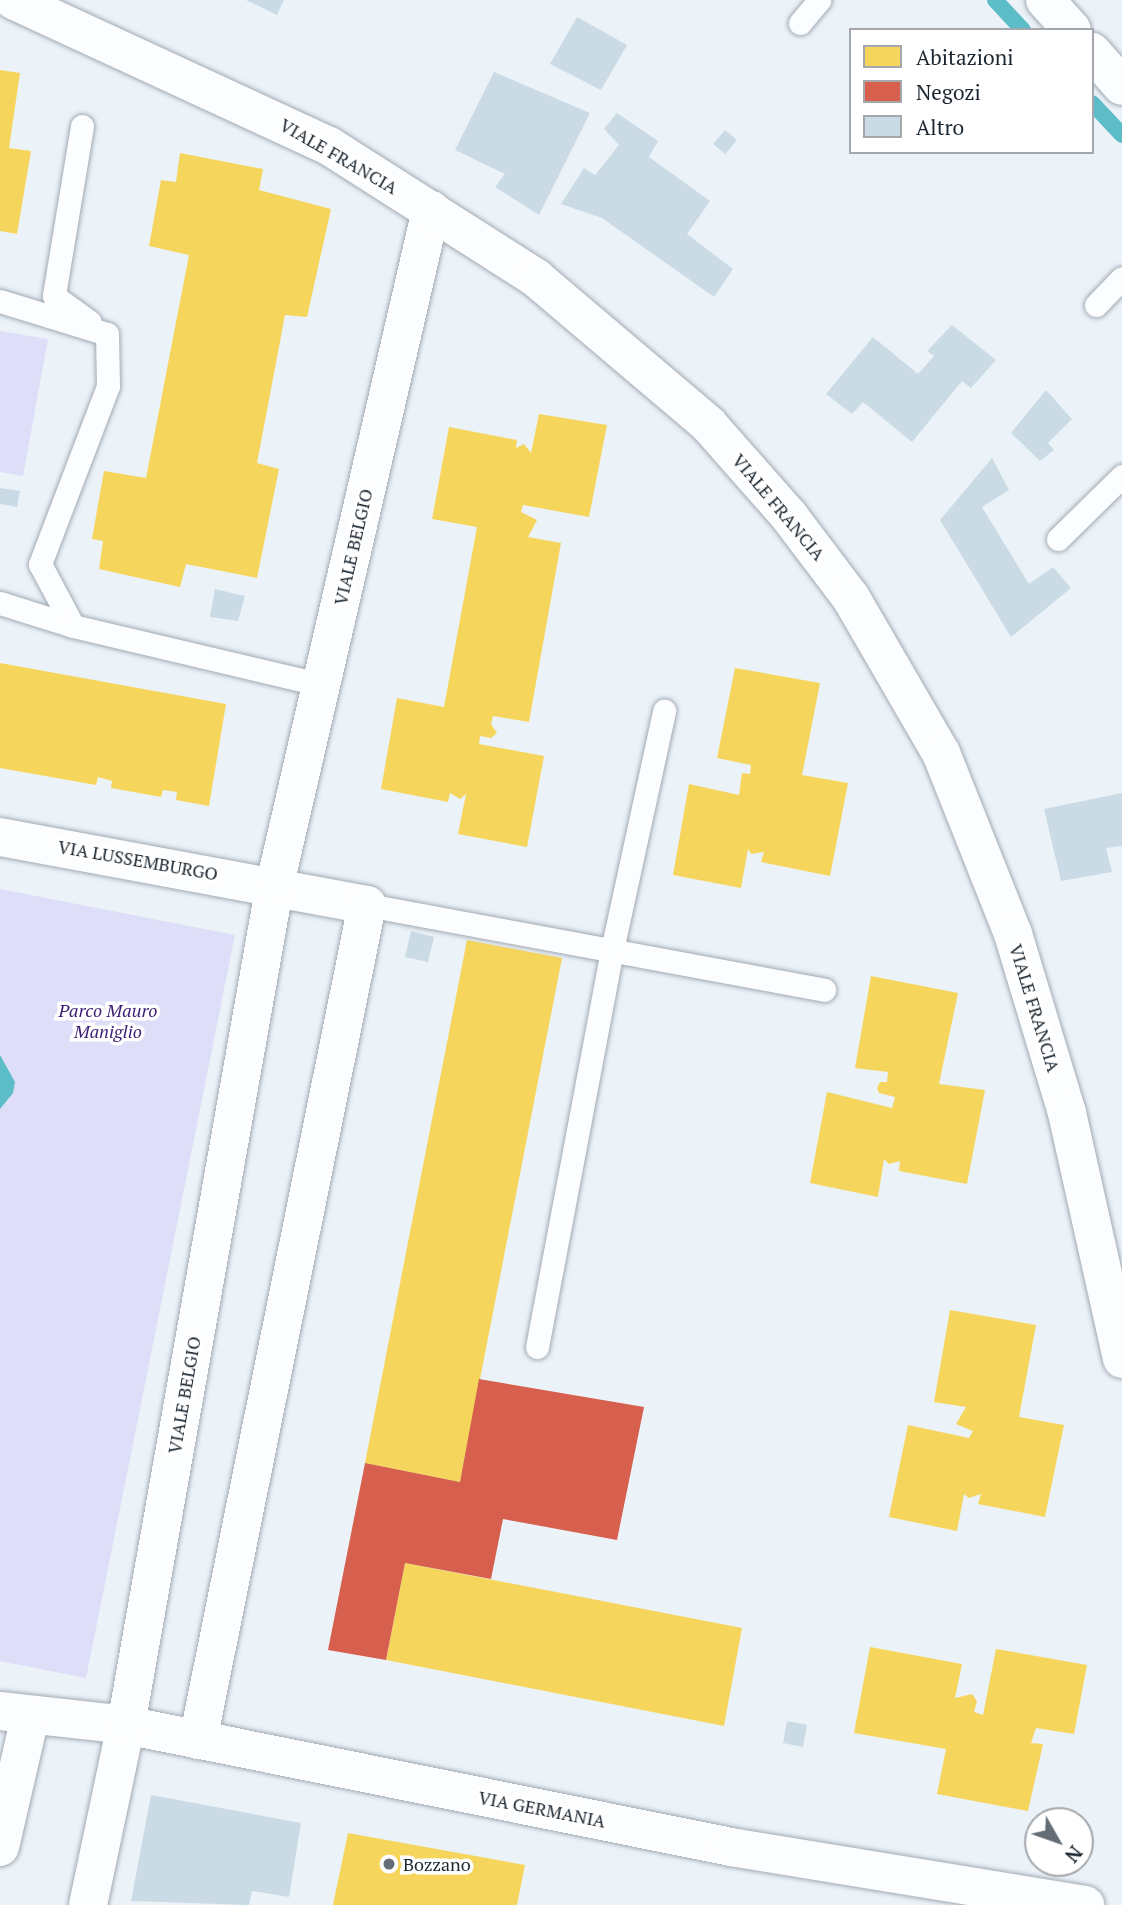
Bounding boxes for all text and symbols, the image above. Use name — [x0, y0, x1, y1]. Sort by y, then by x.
legend — [849, 28, 1094, 154]
text: Abitazioni — [916, 43, 1013, 71]
text: Negozi — [916, 78, 981, 106]
street label: VIALE FRANCIA — [276, 113, 402, 199]
text: Altro — [916, 113, 964, 141]
street label: VIALE FRANCIA — [728, 449, 830, 565]
street label: VIALE BELGIO — [329, 487, 377, 607]
street label: VIA LUSSEMBURGO — [56, 835, 220, 885]
street label: VIALE FRANCIA — [1005, 941, 1065, 1075]
park label: Parco Mauro Maniglio — [59, 1000, 157, 1042]
street label: VIALE BELGIO — [163, 1335, 205, 1455]
street label: VIA GERMANIA — [476, 1786, 608, 1832]
north arrow — [1024, 1807, 1094, 1877]
text: N — [1060, 1841, 1088, 1868]
place label: Bozzano — [403, 1853, 471, 1875]
marker: Bozzano — [381, 1856, 397, 1872]

